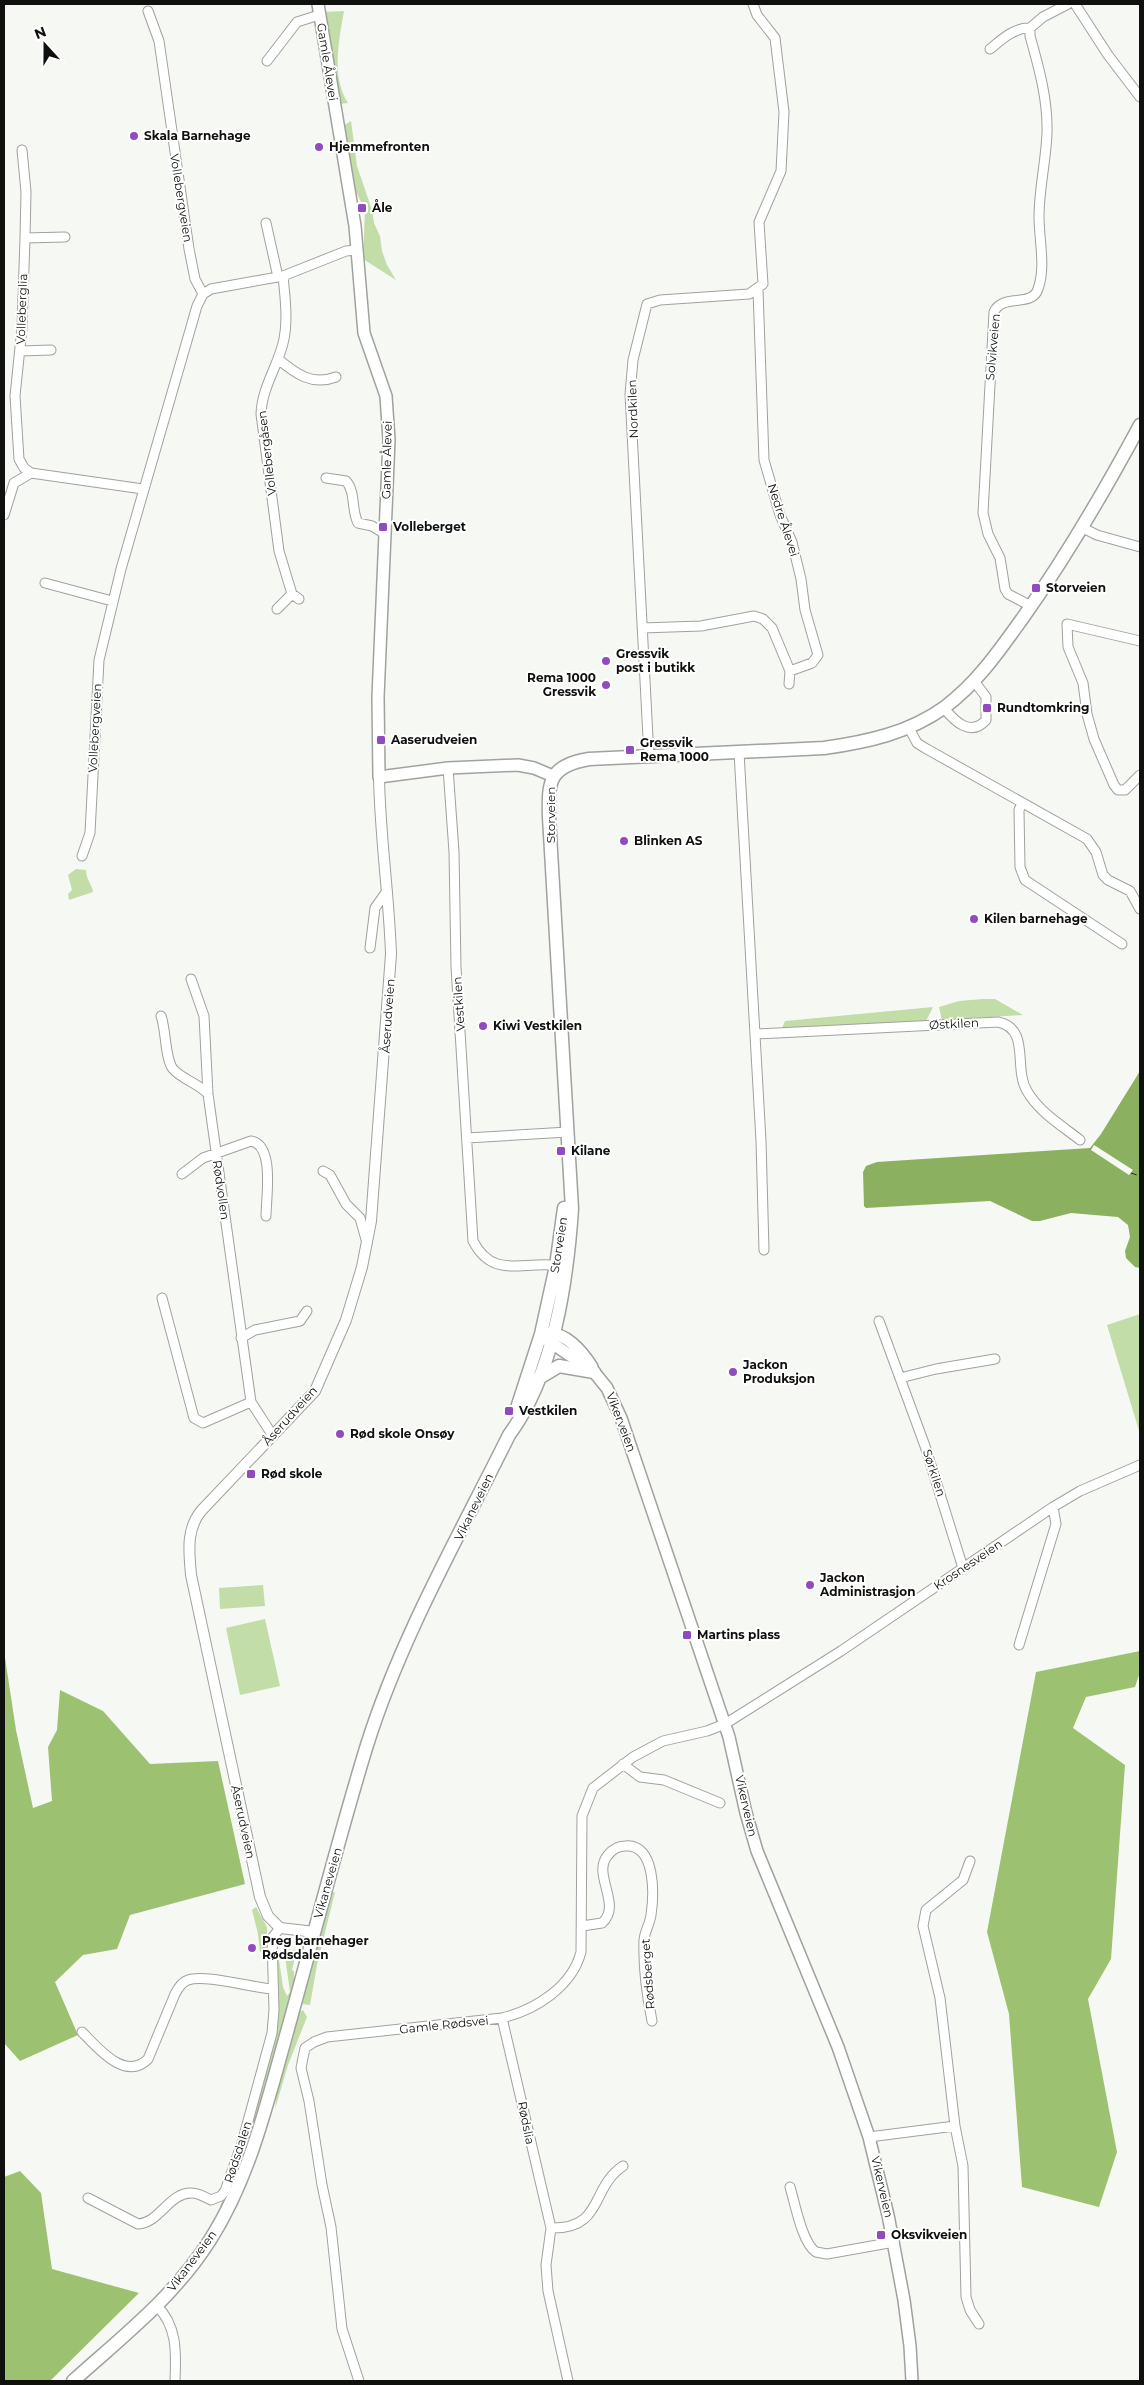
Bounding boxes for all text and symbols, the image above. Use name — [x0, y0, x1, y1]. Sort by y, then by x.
north arrow — [20, 20, 70, 70]
text: N — [32, 22, 49, 43]
street label: Gamle Ålevei — [314, 22, 341, 102]
place label: Skala Barnehage — [144, 128, 251, 143]
marker: Skala Barnehage — [128, 130, 140, 142]
place label: Hjemmefronten — [329, 139, 430, 154]
marker: Hjemmefronten — [313, 141, 325, 153]
street label: Vollebergveien — [167, 153, 196, 243]
place label: Åle — [371, 199, 393, 215]
marker: Åle — [356, 202, 368, 214]
street label: Volleberglia — [13, 273, 30, 345]
street label: Solvikveien — [982, 313, 1003, 381]
street label: Nordkilen — [624, 379, 641, 439]
street label: Vollebergåsen — [254, 410, 279, 496]
street label: Gamle Ålevei — [378, 421, 395, 499]
street label: Nedre Ålevei — [765, 481, 802, 558]
place label: Volleberget — [392, 519, 467, 534]
marker: Volleberget — [377, 521, 389, 533]
place label: Storveien — [1046, 580, 1106, 595]
marker: Storveien — [1030, 582, 1042, 594]
place label: Gressvik post i butikk — [616, 646, 695, 675]
marker: Gressvik post i butikk — [600, 655, 612, 667]
place label: Rema 1000 Gressvik — [527, 670, 596, 699]
marker: Rema 1000 Gressvik — [600, 679, 612, 691]
street label: Vollebergveien — [85, 683, 104, 773]
place label: Rundtomkring — [997, 700, 1089, 715]
marker: Rundtomkring — [981, 702, 993, 714]
place label: Aaserudveien — [390, 732, 477, 747]
marker: Aaserudveien — [375, 734, 387, 746]
place label: Gressvik Rema 1000 — [640, 735, 709, 764]
marker: Gressvik Rema 1000 — [624, 744, 636, 756]
street label: Storveien — [543, 787, 558, 843]
place label: Blinken AS — [634, 833, 703, 848]
marker: Blinken AS — [618, 835, 630, 847]
place label: Kilen barnehage — [984, 911, 1088, 926]
marker: Kilen barnehage — [968, 913, 980, 925]
street label: Vestkilen — [449, 976, 468, 1032]
street label: Åserudveien — [377, 978, 398, 1054]
street label: Østkilen — [929, 1015, 979, 1032]
place label: Kiwi Vestkilen — [493, 1018, 582, 1033]
marker: Kiwi Vestkilen — [477, 1020, 489, 1032]
place label: Kilane — [571, 1143, 611, 1158]
marker: Kilane — [555, 1145, 567, 1157]
street label: Rødvollen — [210, 1159, 233, 1221]
street label: Storveien — [547, 1216, 570, 1274]
place label: Jackon Produksjon — [742, 1357, 815, 1386]
marker: Jackon Produksjon — [727, 1366, 739, 1378]
street label: Åserudveien — [259, 1383, 320, 1448]
street label: Vikerveien — [603, 1390, 640, 1454]
place label: Vestkilen — [518, 1403, 577, 1418]
marker: Vestkilen — [503, 1405, 515, 1417]
place label: Rød skole Onsøy — [350, 1426, 455, 1441]
marker: Rød skole Onsøy — [334, 1428, 346, 1440]
street label: Sørkilen — [920, 1447, 949, 1498]
place label: Rød skole — [261, 1466, 323, 1481]
marker: Rød skole — [245, 1468, 257, 1480]
street label: Vikaneveien — [451, 1471, 496, 1543]
street label: Krosnesveien — [930, 1536, 1005, 1593]
place label: Jackon Administrasjon — [819, 1570, 915, 1599]
marker: Jackon Administrasjon — [804, 1579, 816, 1591]
place label: Martins plass — [697, 1627, 781, 1642]
marker: Martins plass — [681, 1629, 693, 1641]
street label: Vikerveien — [732, 1774, 761, 1838]
street label: Åserudveien — [228, 1784, 259, 1860]
street label: Vikaneveien — [310, 1846, 345, 1920]
place label: Preg barnehager Rødsdalen — [262, 1933, 369, 1962]
street label: Rødsberget — [638, 1938, 657, 2010]
marker: Preg barnehager Rødsdalen — [246, 1942, 258, 1954]
street label: Gamle Rødsvei — [399, 2012, 489, 2037]
street label: Rødslia — [515, 2100, 538, 2146]
street label: Rødsdalen — [221, 2119, 255, 2185]
street label: Vikerveien — [868, 2155, 897, 2219]
street label: Vikaneveien — [164, 2227, 220, 2294]
place label: Oksvikveien — [891, 2227, 967, 2242]
marker: Oksvikveien — [875, 2229, 887, 2241]

